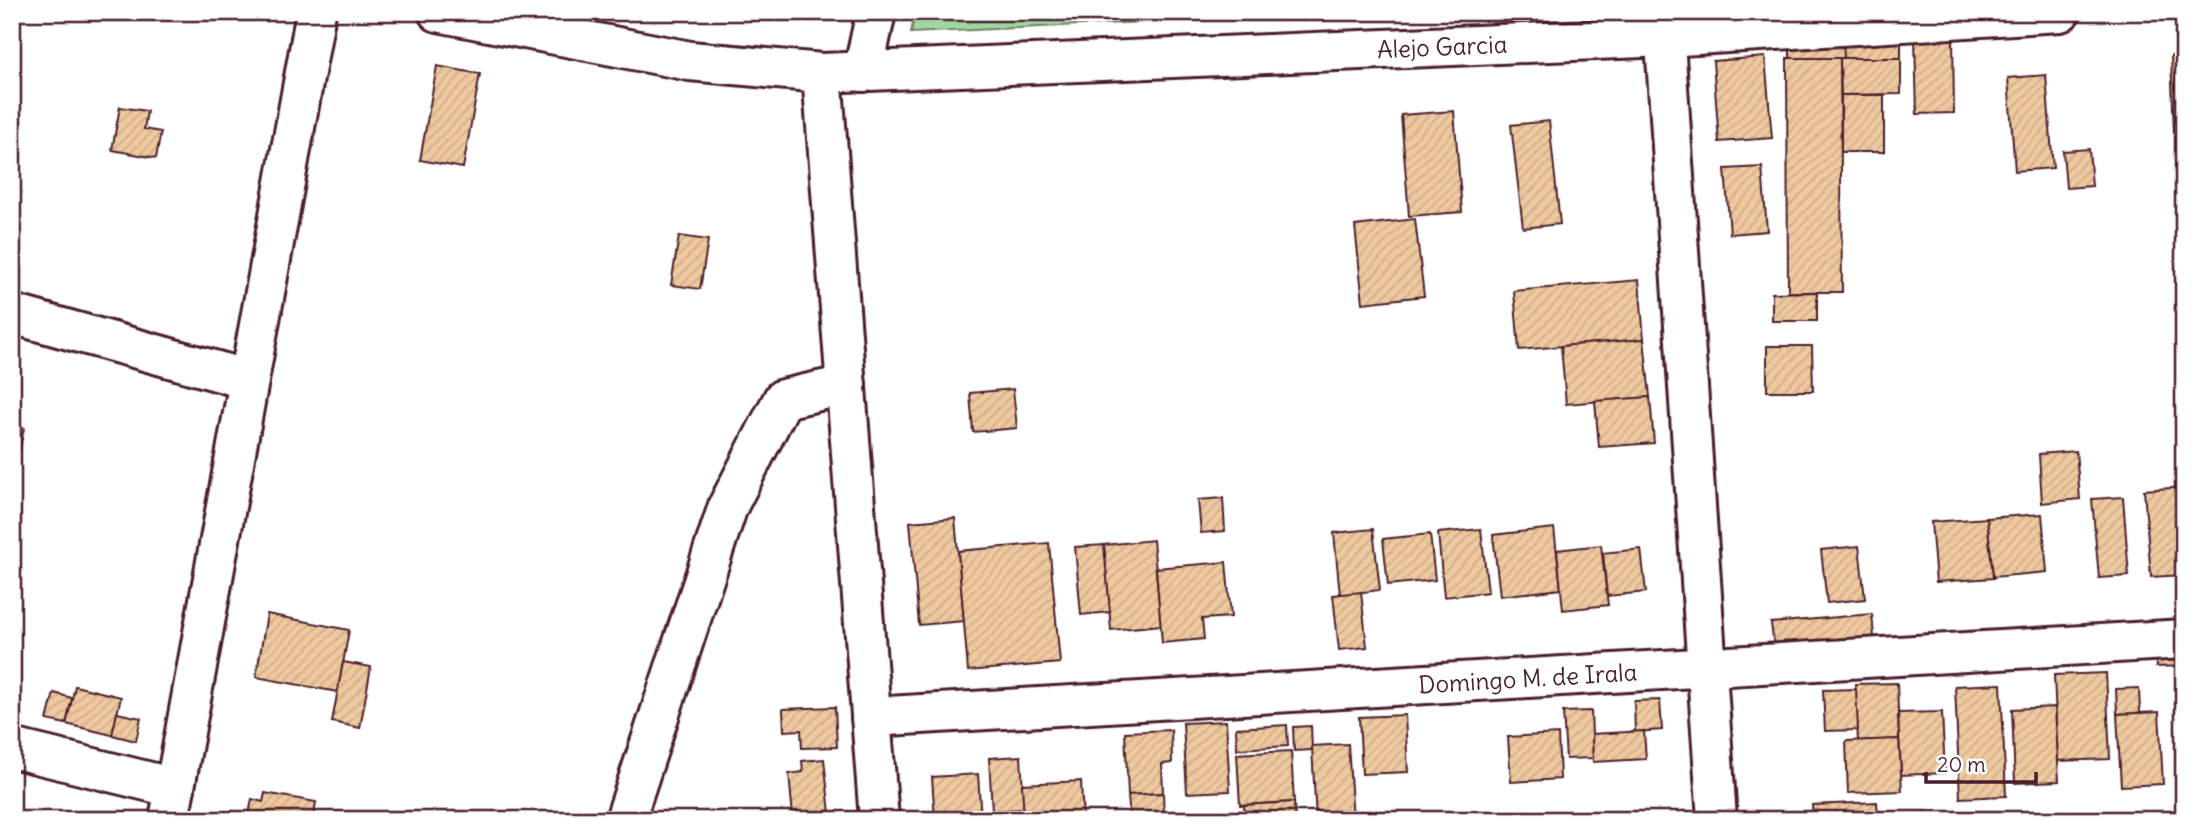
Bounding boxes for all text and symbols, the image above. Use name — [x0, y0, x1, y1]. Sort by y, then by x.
street label: Alejo Garcia — [1376, 29, 1508, 64]
street label: Domingo M. de Irala — [1418, 657, 1638, 699]
scale bar — [1926, 741, 2037, 785]
text: 20 m — [1937, 751, 1986, 778]

